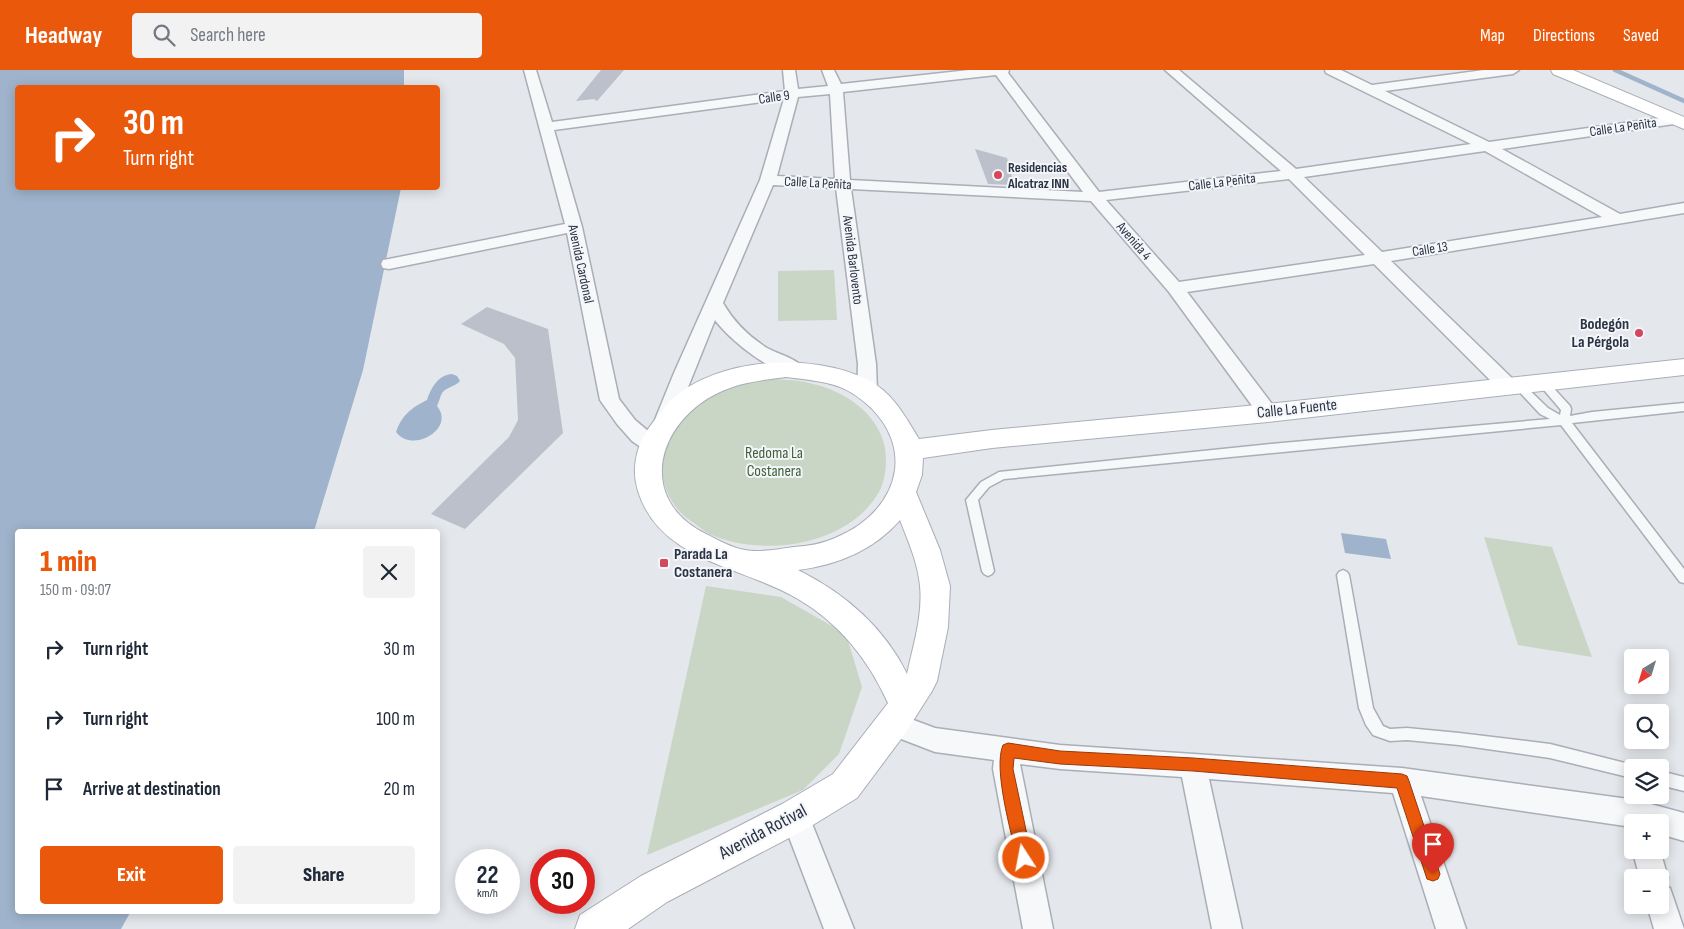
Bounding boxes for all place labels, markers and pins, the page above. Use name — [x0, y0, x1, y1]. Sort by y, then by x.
place label: Residencias Alcatraz INN — [1007, 159, 1069, 192]
marker: Residencias Alcatraz INN — [992, 169, 1004, 181]
place label: Bodegón La Pérgola — [1572, 315, 1629, 352]
marker: Bodegón La Pérgola — [1633, 327, 1645, 339]
place label: Parada La Costanera — [674, 545, 732, 582]
marker: Parada La Costanera — [658, 557, 670, 569]
pin — [1412, 823, 1454, 874]

